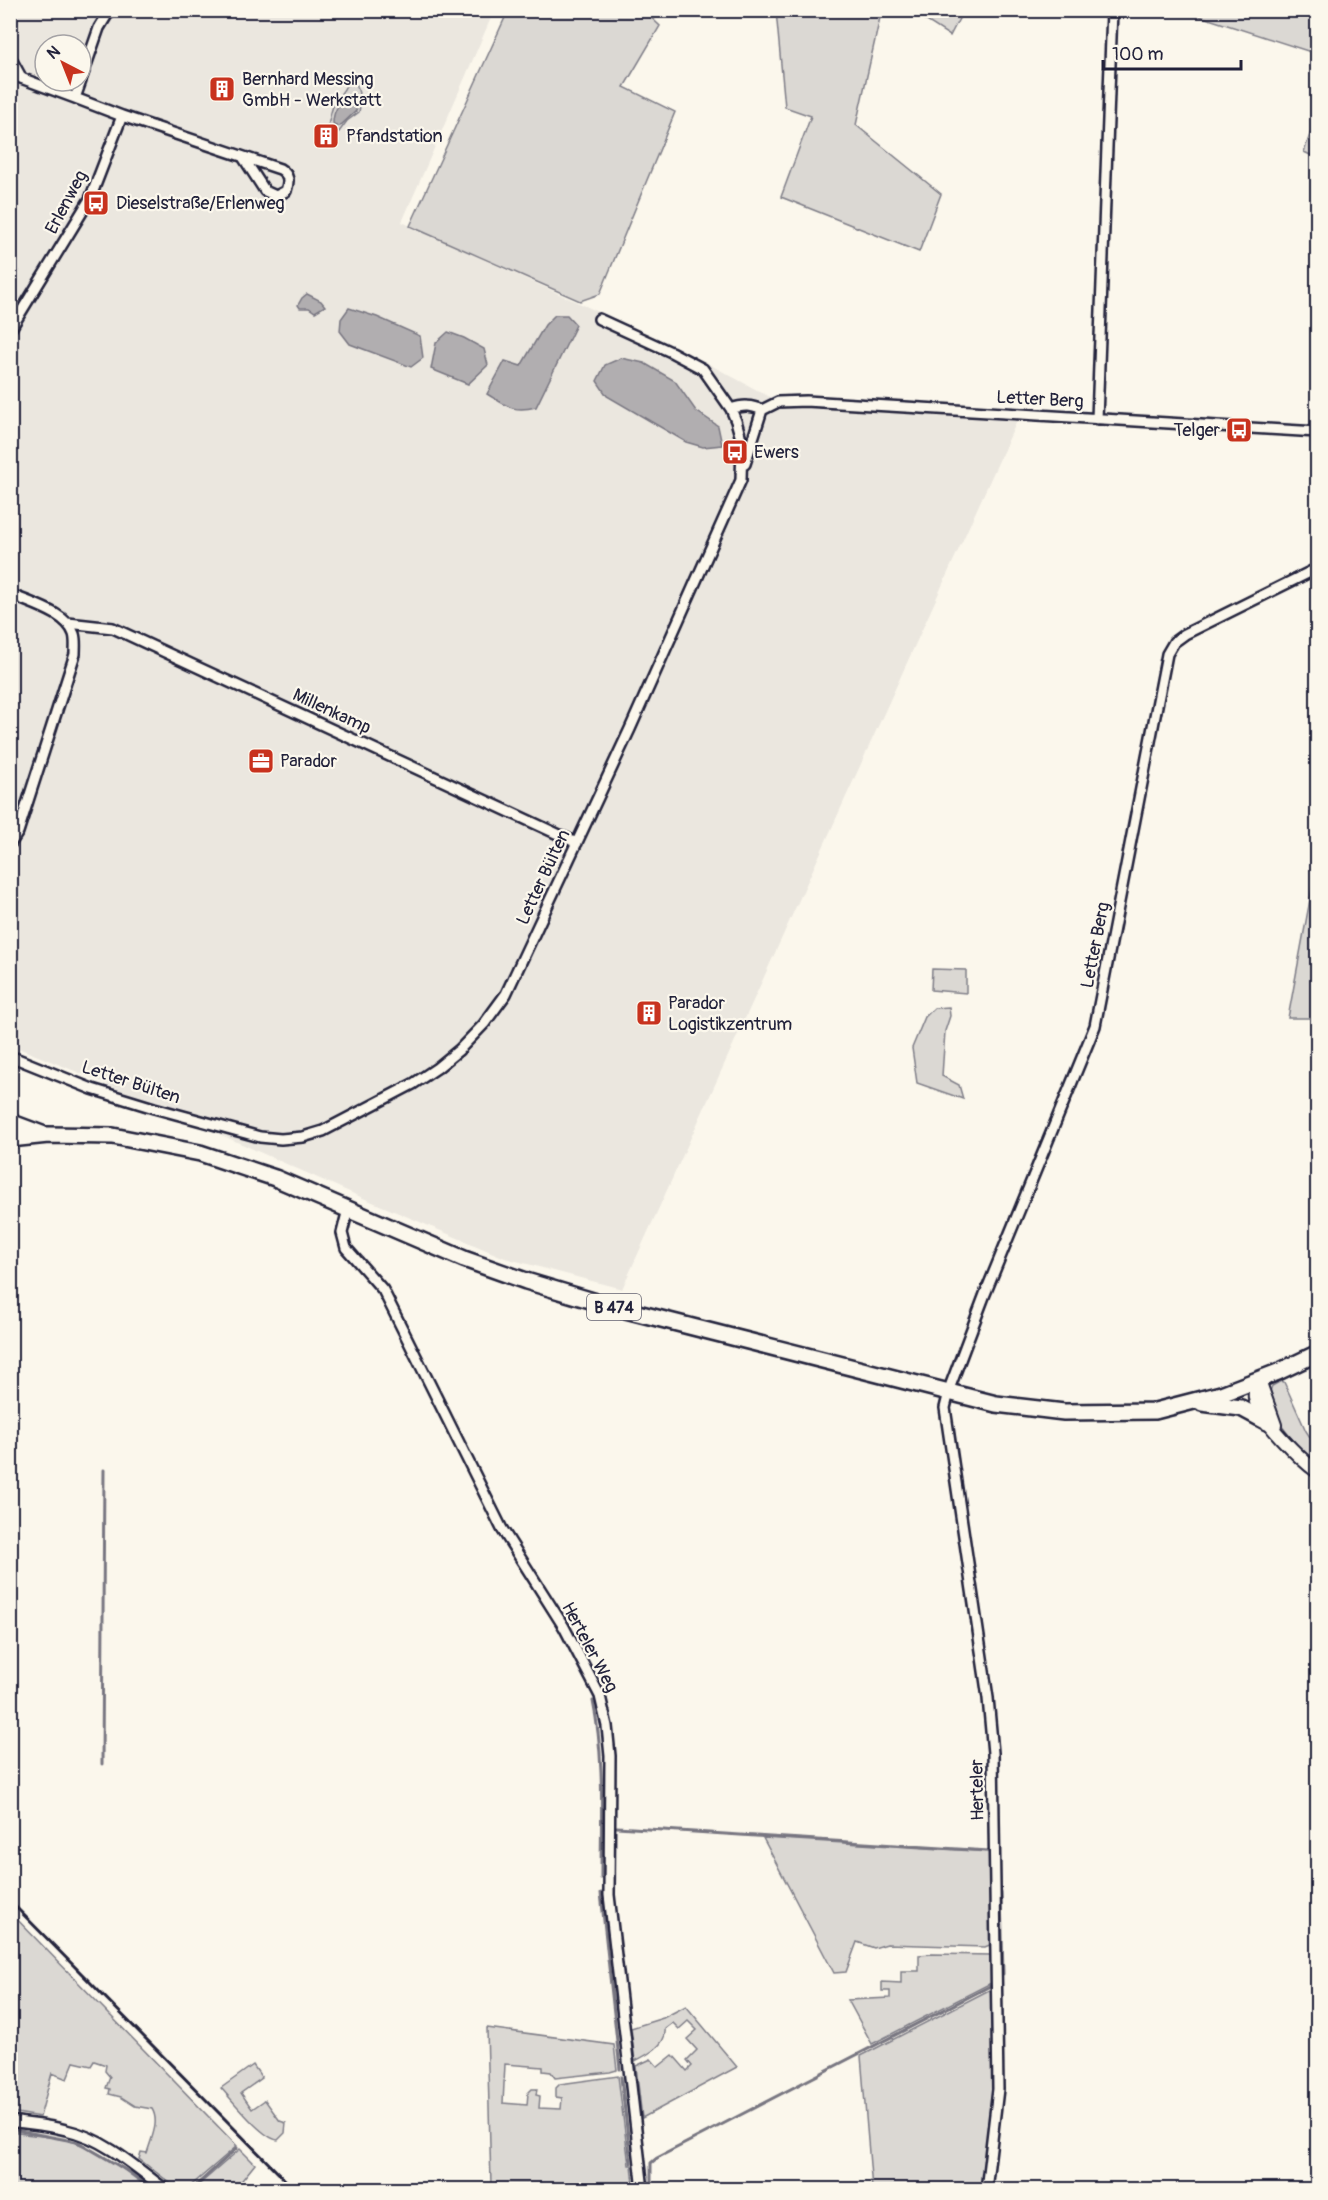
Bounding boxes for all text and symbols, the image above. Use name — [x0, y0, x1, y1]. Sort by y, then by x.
north arrow — [33, 33, 93, 93]
scale bar — [1103, 33, 1241, 71]
text: N — [43, 41, 64, 64]
text: 100 m — [1112, 43, 1164, 66]
place label: Bernhard Messing GmbH - Werkstatt — [242, 68, 382, 112]
building icon: Bernhard Messing GmbH - Werkstatt — [207, 74, 237, 104]
building icon: Pfandstation — [311, 121, 341, 151]
place label: Pfandstation — [346, 125, 443, 148]
street label: Erlenweg — [40, 166, 93, 238]
bus stop icon: Dieselstraße/Erlenweg — [81, 188, 111, 218]
place label: Dieselstraße/Erlenweg — [116, 192, 285, 215]
street label: Letter Berg — [996, 386, 1084, 413]
bus stop icon: Telger — [1224, 415, 1254, 445]
place label: Telger — [1174, 419, 1221, 442]
bus stop icon: Ewers — [720, 437, 750, 467]
place label: Ewers — [754, 441, 799, 464]
street label: Millenkamp — [289, 683, 375, 740]
office icon: Parador — [246, 746, 276, 776]
place label: Parador — [280, 750, 338, 773]
street label: Letter Bülten — [511, 826, 576, 929]
street label: Letter Berg — [1076, 900, 1115, 990]
place label: Parador Logistikzentrum — [668, 992, 792, 1036]
building icon: Parador Logistikzentrum — [634, 998, 664, 1028]
street label: Letter Bülten — [79, 1056, 183, 1109]
road number: B 474 — [587, 1294, 641, 1320]
street label: Herteler Weg — [556, 1598, 623, 1696]
street label: Herteler — [965, 1758, 990, 1821]

